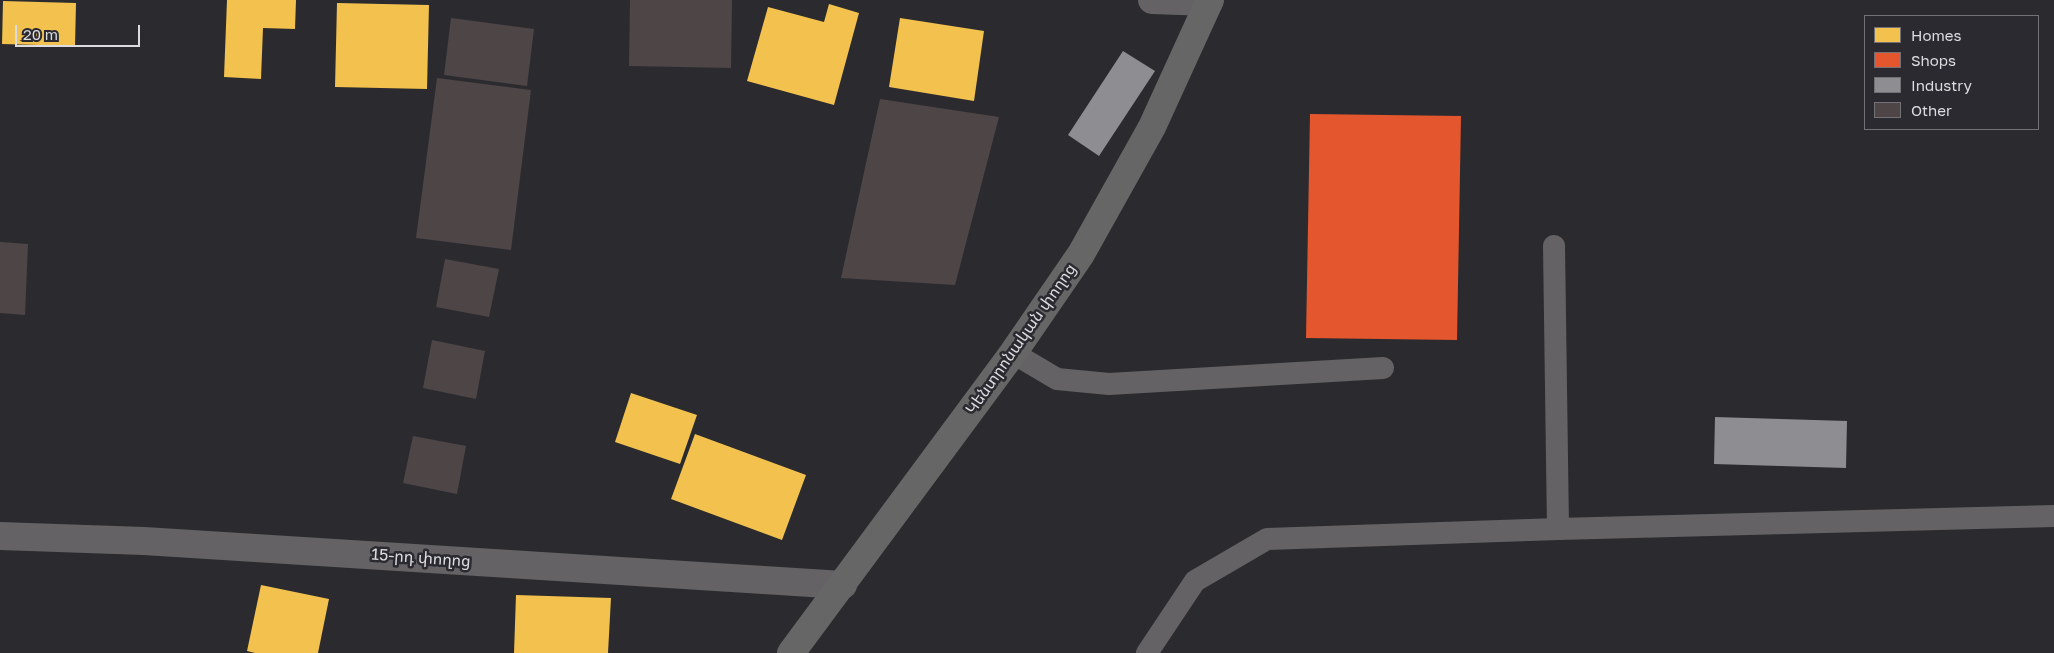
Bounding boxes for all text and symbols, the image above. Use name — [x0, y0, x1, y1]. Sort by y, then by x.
scale bar — [18, 15, 142, 47]
legend — [1864, 15, 2039, 130]
text: 20 m — [23, 25, 58, 43]
text: Homes — [1911, 26, 1961, 44]
text: Shops — [1911, 51, 1956, 69]
text: Industry — [1911, 76, 1972, 94]
text: Other — [1911, 101, 1952, 119]
street label: Կենտրոնական փողոց — [962, 260, 1080, 418]
street label: 15-րդ փողոց — [371, 545, 471, 571]

